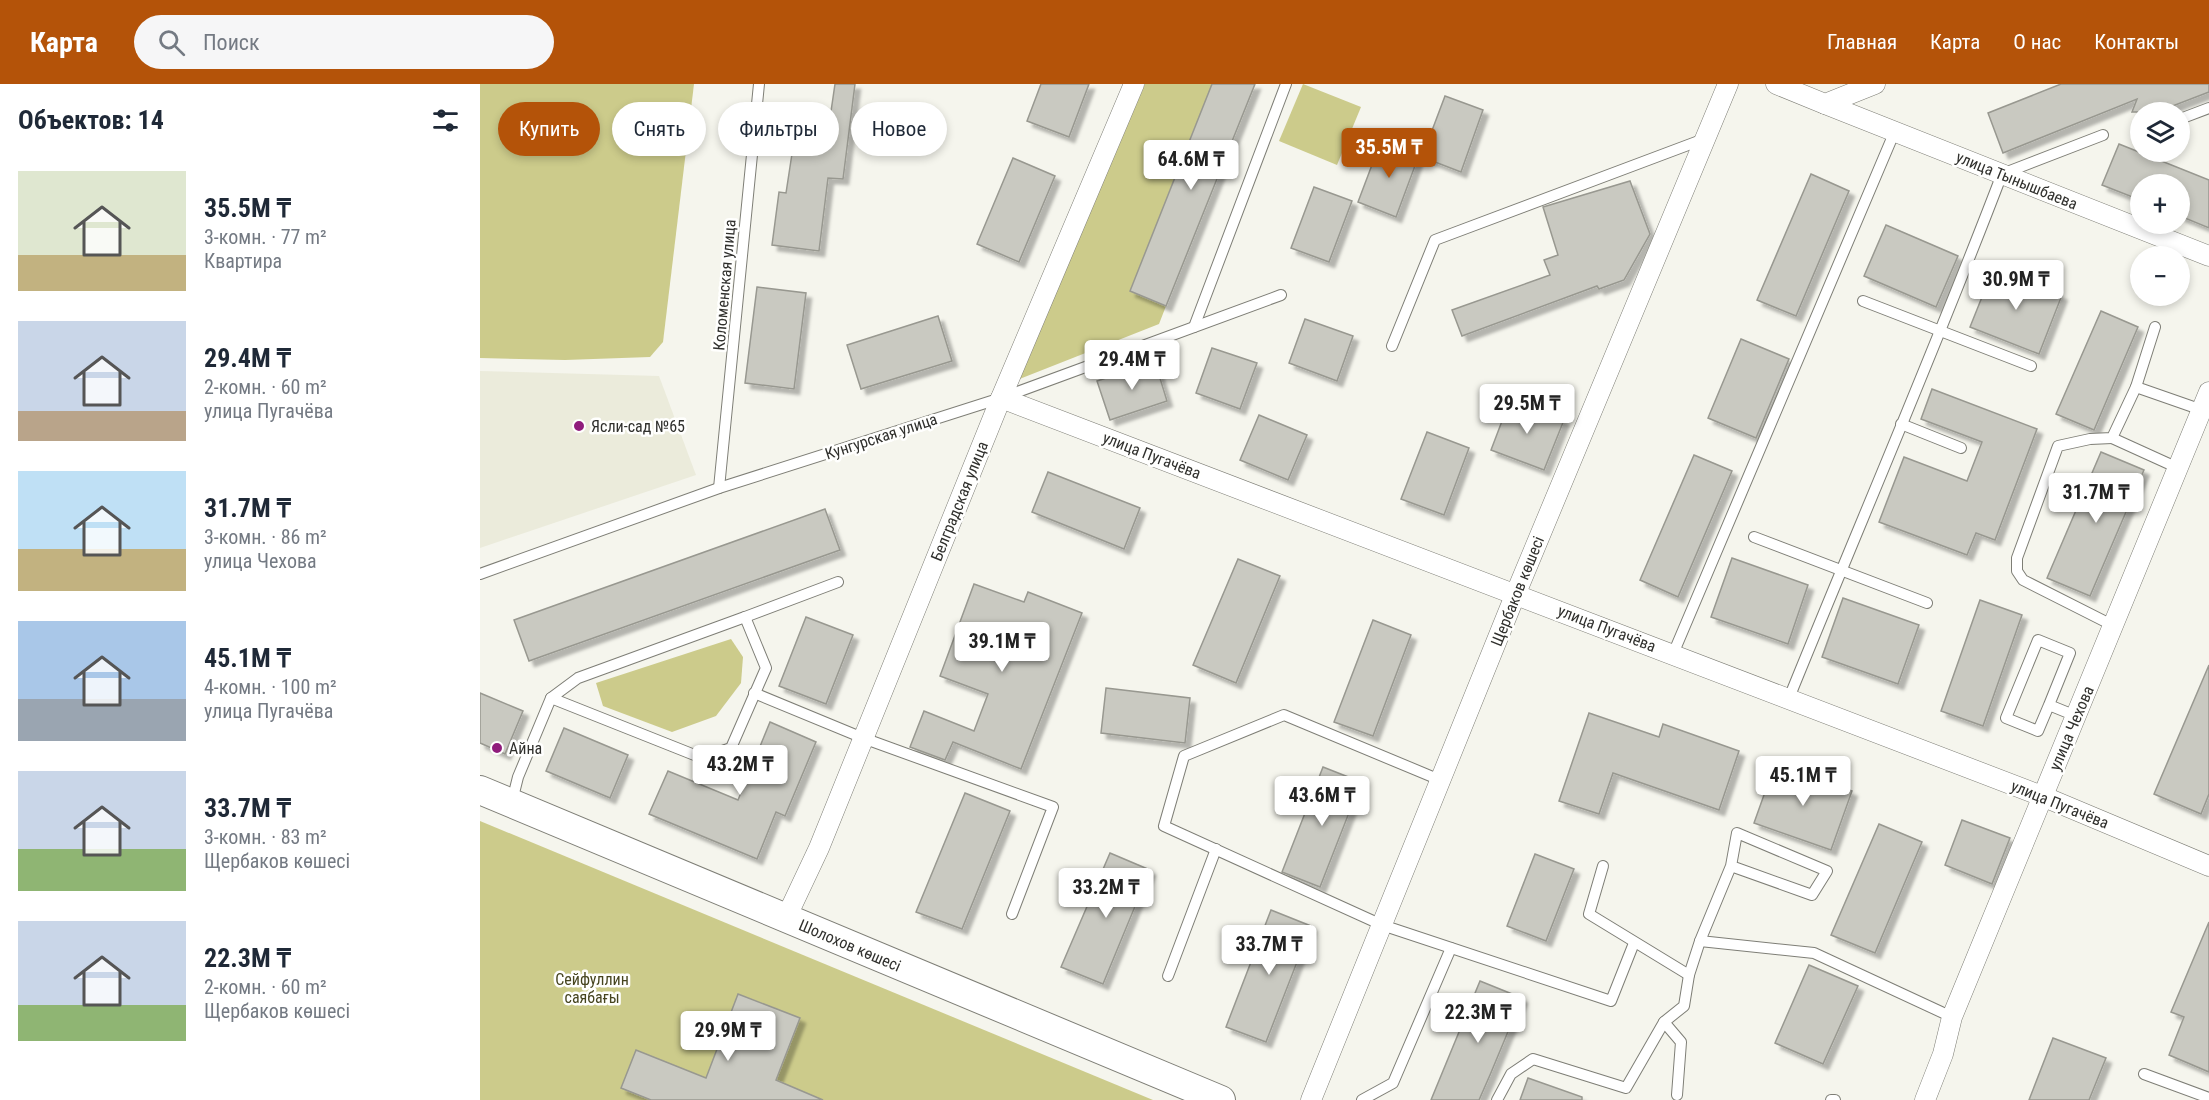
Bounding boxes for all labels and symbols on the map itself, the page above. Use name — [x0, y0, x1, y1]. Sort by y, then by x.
pin: 35.5M ₸ — [1334, 128, 1444, 179]
pin: 64.6M ₸ — [1136, 140, 1246, 191]
street label: улица Тынышбаева — [1953, 147, 2080, 213]
street label: Коломенская улица — [709, 219, 740, 351]
pin: 30.9M ₸ — [1961, 260, 2071, 311]
pin: 29.4M ₸ — [1077, 340, 1187, 391]
pin: 29.5M ₸ — [1472, 384, 1582, 435]
street label: Кунгурская улица — [823, 409, 940, 464]
place label: Ясли-сад №65 — [591, 417, 685, 436]
marker: Ясли-сад №65 — [572, 419, 586, 433]
street label: улица Пугачёва — [1100, 428, 1204, 483]
street label: Белградская улица — [927, 439, 992, 564]
pin: 31.7M ₸ — [2041, 473, 2151, 524]
street label: Щербаков көшесі — [1487, 533, 1548, 649]
street label: улица Пугачёва — [1555, 601, 1659, 656]
pin: 39.1M ₸ — [947, 622, 1057, 673]
street label: улица Чехова — [2045, 683, 2098, 773]
place label: Айна — [509, 739, 542, 758]
marker: Айна — [490, 741, 504, 755]
pin: 43.2M ₸ — [685, 745, 795, 796]
pin: 45.1M ₸ — [1748, 756, 1858, 807]
pin: 43.6M ₸ — [1267, 776, 1377, 827]
street label: улица Пугачёва — [2008, 776, 2111, 833]
pin: 33.2M ₸ — [1051, 868, 1161, 919]
street label: Шолохов көшесі — [796, 915, 904, 975]
pin: 33.7M ₸ — [1214, 925, 1324, 976]
park label: Сейфуллин саябағы — [555, 970, 629, 1007]
pin: 22.3M ₸ — [1423, 993, 1533, 1044]
pin: 29.9M ₸ — [673, 1011, 783, 1062]

